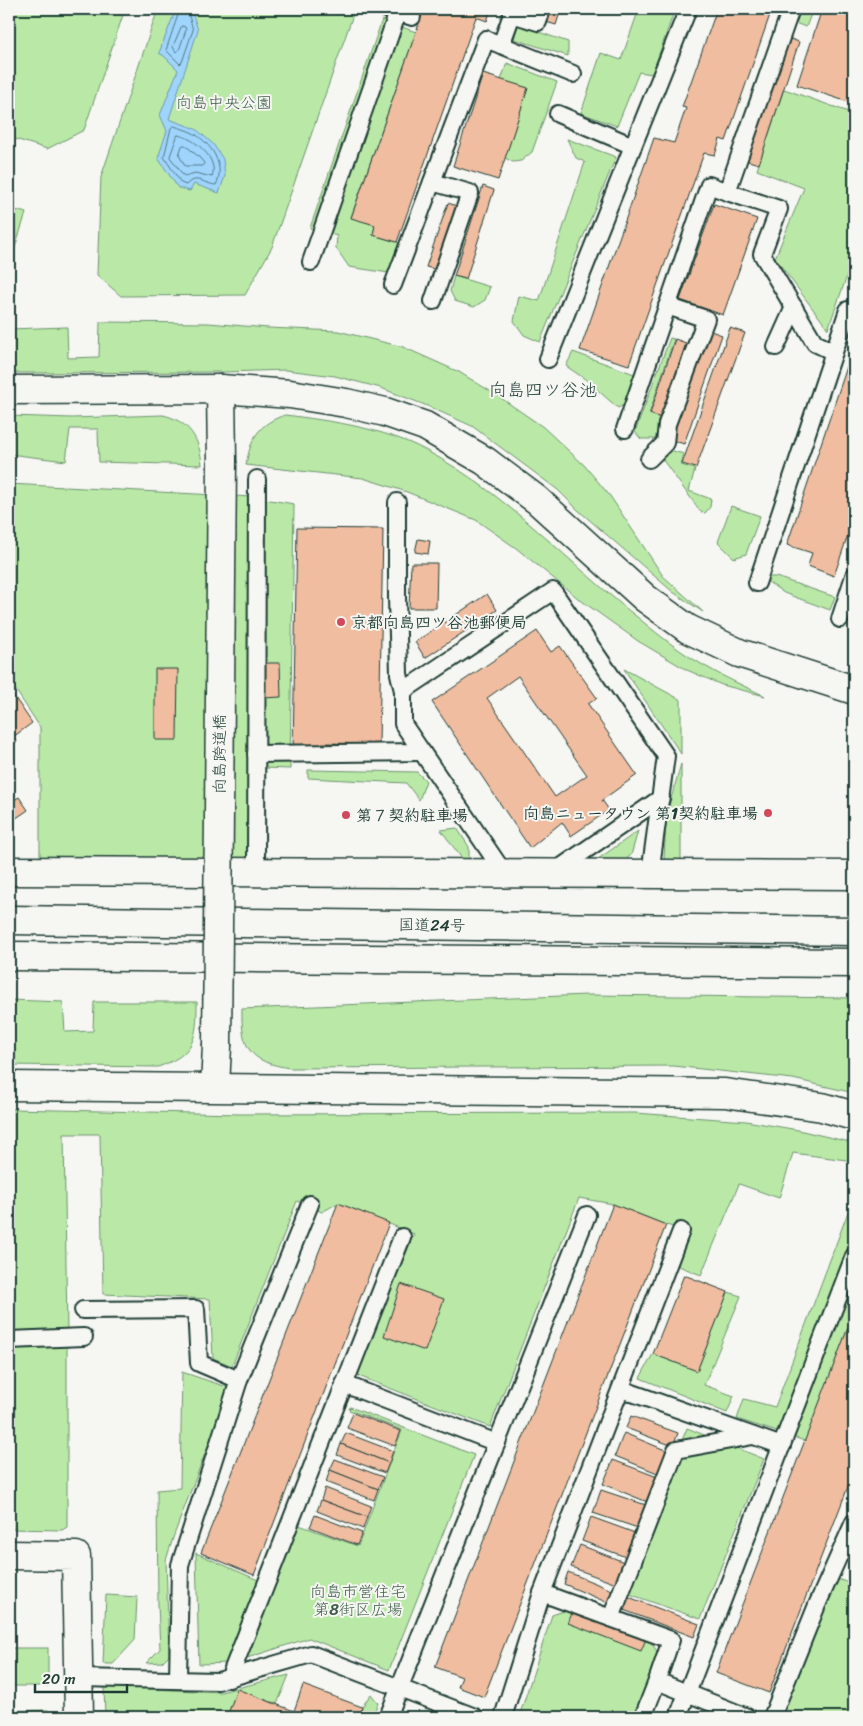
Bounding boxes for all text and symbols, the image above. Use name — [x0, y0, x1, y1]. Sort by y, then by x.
park label: 向島中央公園 — [176, 88, 272, 117]
district label: 向島四ツ谷池 — [489, 374, 597, 406]
place label: 京都向島四ツ谷池郵便局 — [351, 608, 527, 637]
marker: 京都向島四ツ谷池郵便局 — [335, 616, 347, 628]
street label: 向島跨道橋 — [205, 714, 234, 794]
place label: 向島ニュータウン 第1契約駐車場 — [523, 799, 758, 828]
place label: 第７契約駐車場 — [356, 801, 468, 830]
marker: 向島ニュータウン 第1契約駐車場 — [762, 807, 774, 819]
marker: 第７契約駐車場 — [340, 809, 352, 821]
street label: 国道24号 — [398, 910, 466, 940]
park label: 向島市営住宅 第8街区広場 — [310, 1577, 406, 1624]
scale bar — [35, 1661, 128, 1693]
text: 20 m — [42, 1666, 76, 1692]

